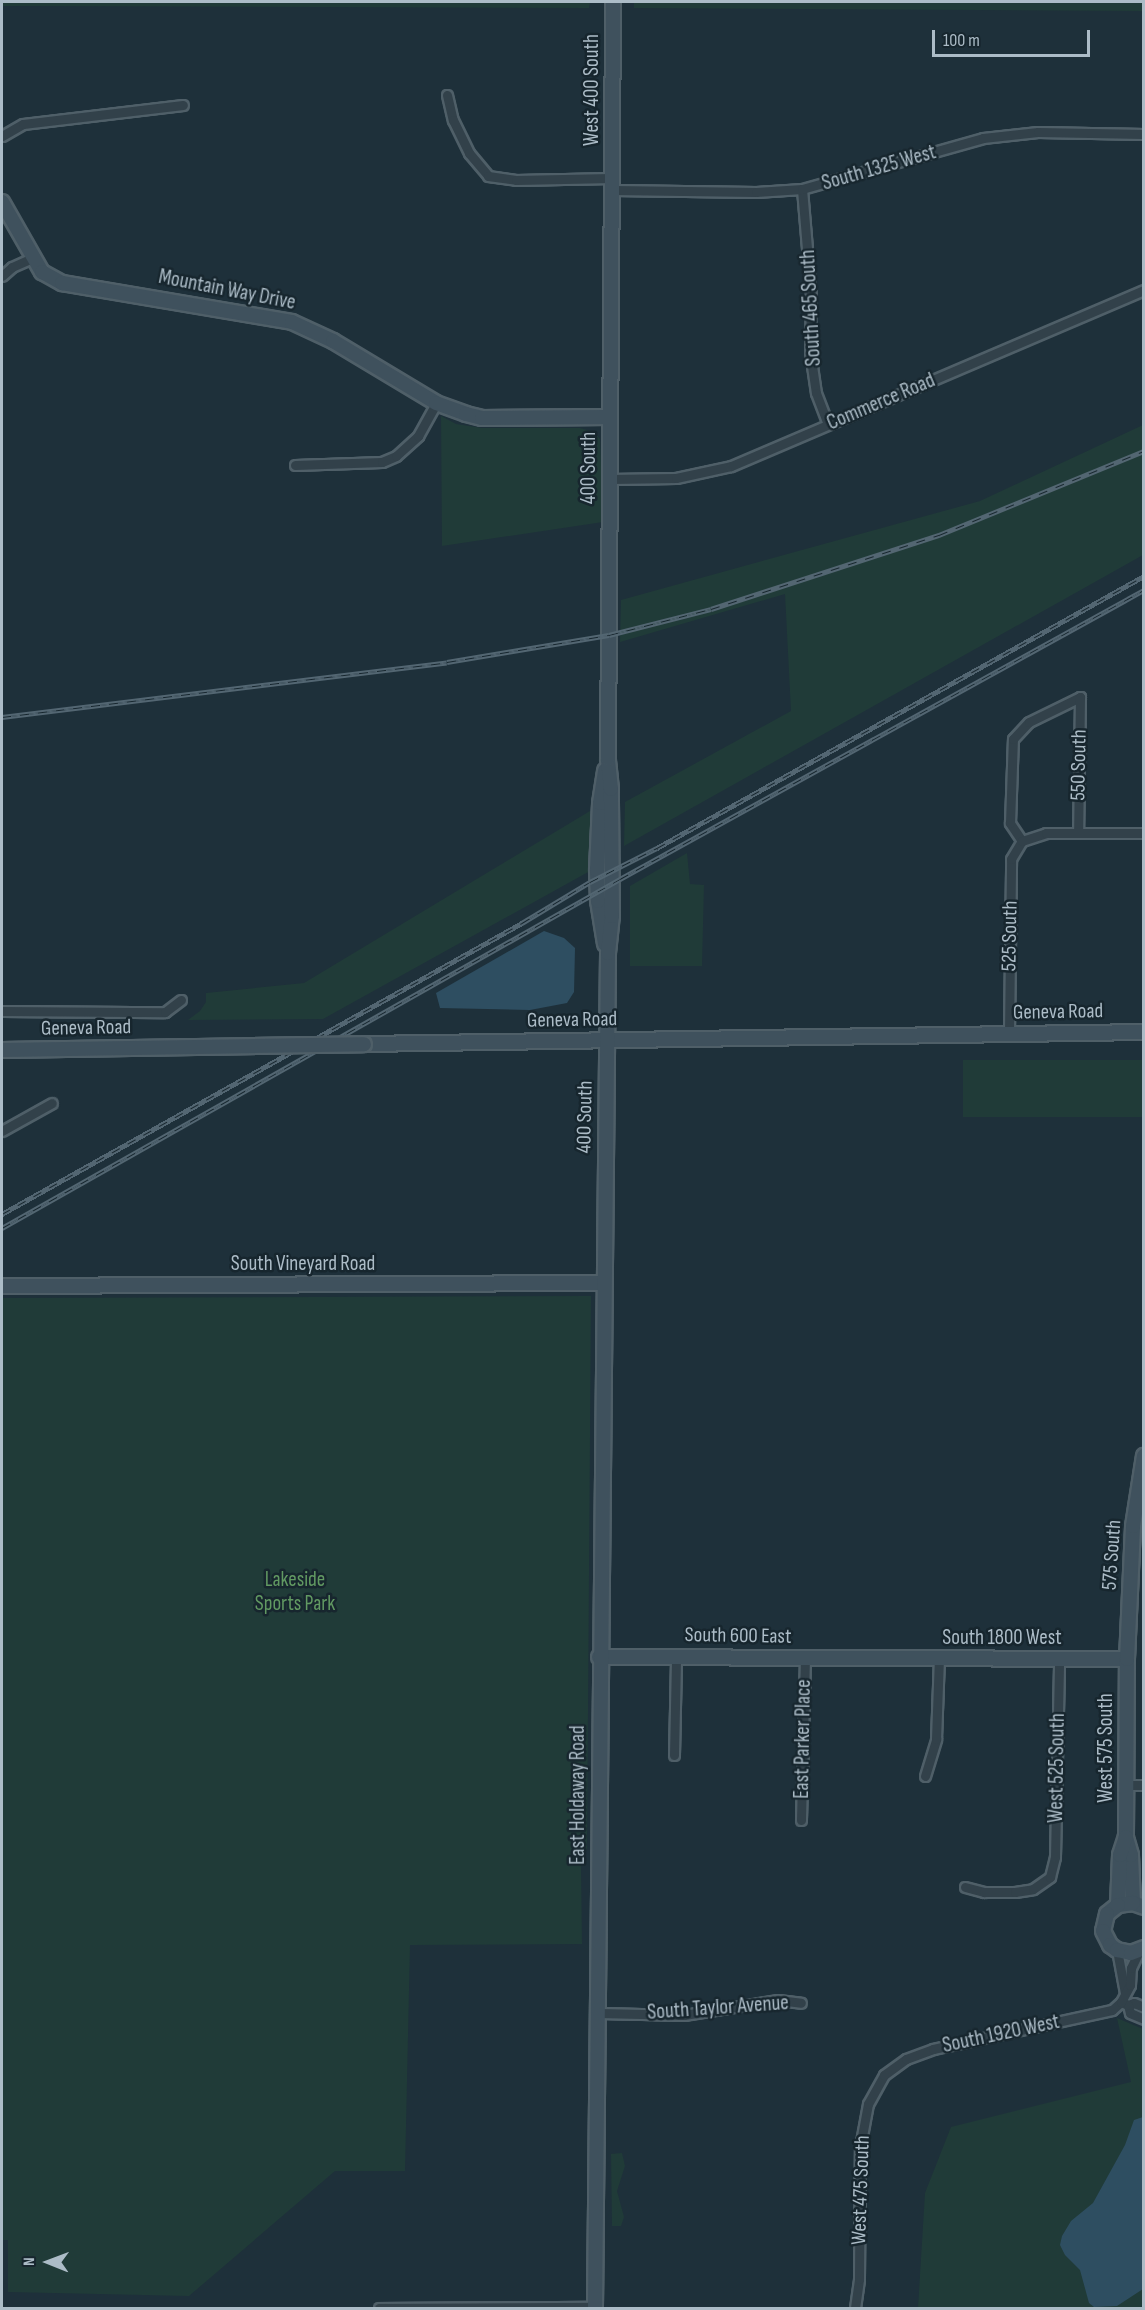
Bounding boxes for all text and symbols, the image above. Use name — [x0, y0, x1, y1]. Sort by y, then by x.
scale bar — [935, 18, 1092, 56]
text: 100 m — [943, 30, 980, 51]
street label: West 400 South — [579, 34, 605, 146]
street label: South 1325 West — [819, 140, 939, 196]
street label: South 465 South — [795, 249, 827, 367]
street label: Mountain Way Drive — [156, 264, 298, 316]
street label: Commerce Road — [823, 368, 939, 436]
street label: 400 South — [576, 432, 602, 504]
street label: 550 South — [1066, 729, 1092, 801]
street label: 525 South — [997, 900, 1023, 972]
street label: Geneva Road — [1013, 999, 1103, 1025]
street label: Geneva Road — [527, 1007, 617, 1033]
street label: Geneva Road — [41, 1015, 131, 1041]
street label: 400 South — [572, 1080, 598, 1154]
street label: South Vineyard Road — [231, 1251, 375, 1277]
street label: 575 South — [1097, 1519, 1127, 1591]
park label: Lakeside Sports Park — [255, 1567, 335, 1617]
street label: South 600 East — [684, 1622, 792, 1650]
street label: South 1800 West — [942, 1625, 1062, 1651]
street label: East Parker Place — [789, 1679, 817, 1799]
street label: West 575 South — [1093, 1693, 1119, 1803]
street label: West 525 South — [1043, 1713, 1071, 1823]
street label: East Holdaway Road — [565, 1725, 591, 1865]
street label: South Taylor Avenue — [646, 1990, 790, 2026]
street label: South 1920 West — [940, 2009, 1062, 2059]
street label: West 475 South — [846, 2135, 876, 2245]
north arrow — [18, 2232, 78, 2292]
text: N — [20, 2257, 39, 2266]

